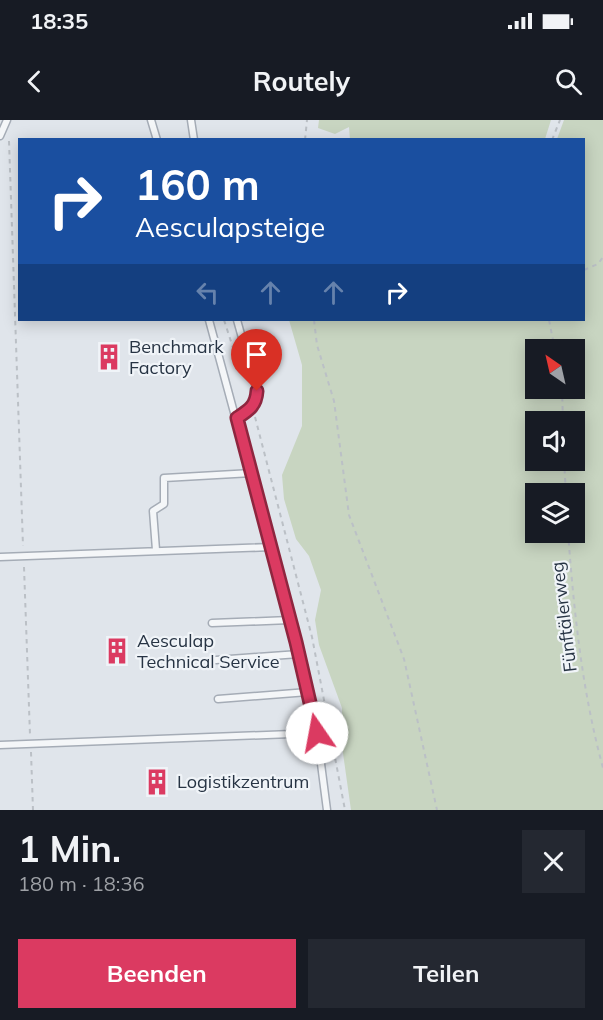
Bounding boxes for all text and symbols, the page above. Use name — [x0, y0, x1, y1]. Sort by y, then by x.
text: 18:35 — [30, 7, 88, 35]
text: Routely — [253, 64, 350, 98]
icon: back — [18, 65, 51, 98]
icon: search — [552, 65, 585, 98]
text: 160 m — [135, 158, 260, 211]
icon: right — [36, 162, 114, 240]
text: Aesculapsteige — [135, 210, 325, 244]
icon: left — [191, 276, 224, 309]
icon: ahead — [254, 276, 287, 309]
icon: ahead — [317, 276, 350, 309]
icon: right — [380, 276, 413, 309]
pin — [231, 329, 282, 391]
place label: Benchmark Factory — [129, 335, 224, 379]
icon: arrive — [240, 338, 273, 371]
north arrow — [525, 339, 585, 399]
map controls — [525, 339, 585, 543]
building icon: Benchmark Factory — [94, 342, 124, 372]
button: sound — [525, 411, 585, 471]
button: layers — [525, 483, 585, 543]
street label: Fünftälerweg — [545, 561, 582, 674]
place label: Aesculap Technical Service — [137, 629, 280, 673]
building icon: Aesculap Technical Service — [102, 636, 132, 666]
position arrow — [285, 701, 349, 765]
building icon: Logistikzentrum — [142, 767, 172, 797]
place label: Logistikzentrum — [177, 770, 309, 793]
text: 1 Min. — [18, 826, 121, 871]
button: close — [522, 830, 585, 893]
text: 180 m · 18:36 — [18, 871, 144, 896]
button: Beenden — [18, 939, 296, 1008]
button: Teilen — [308, 939, 585, 1008]

